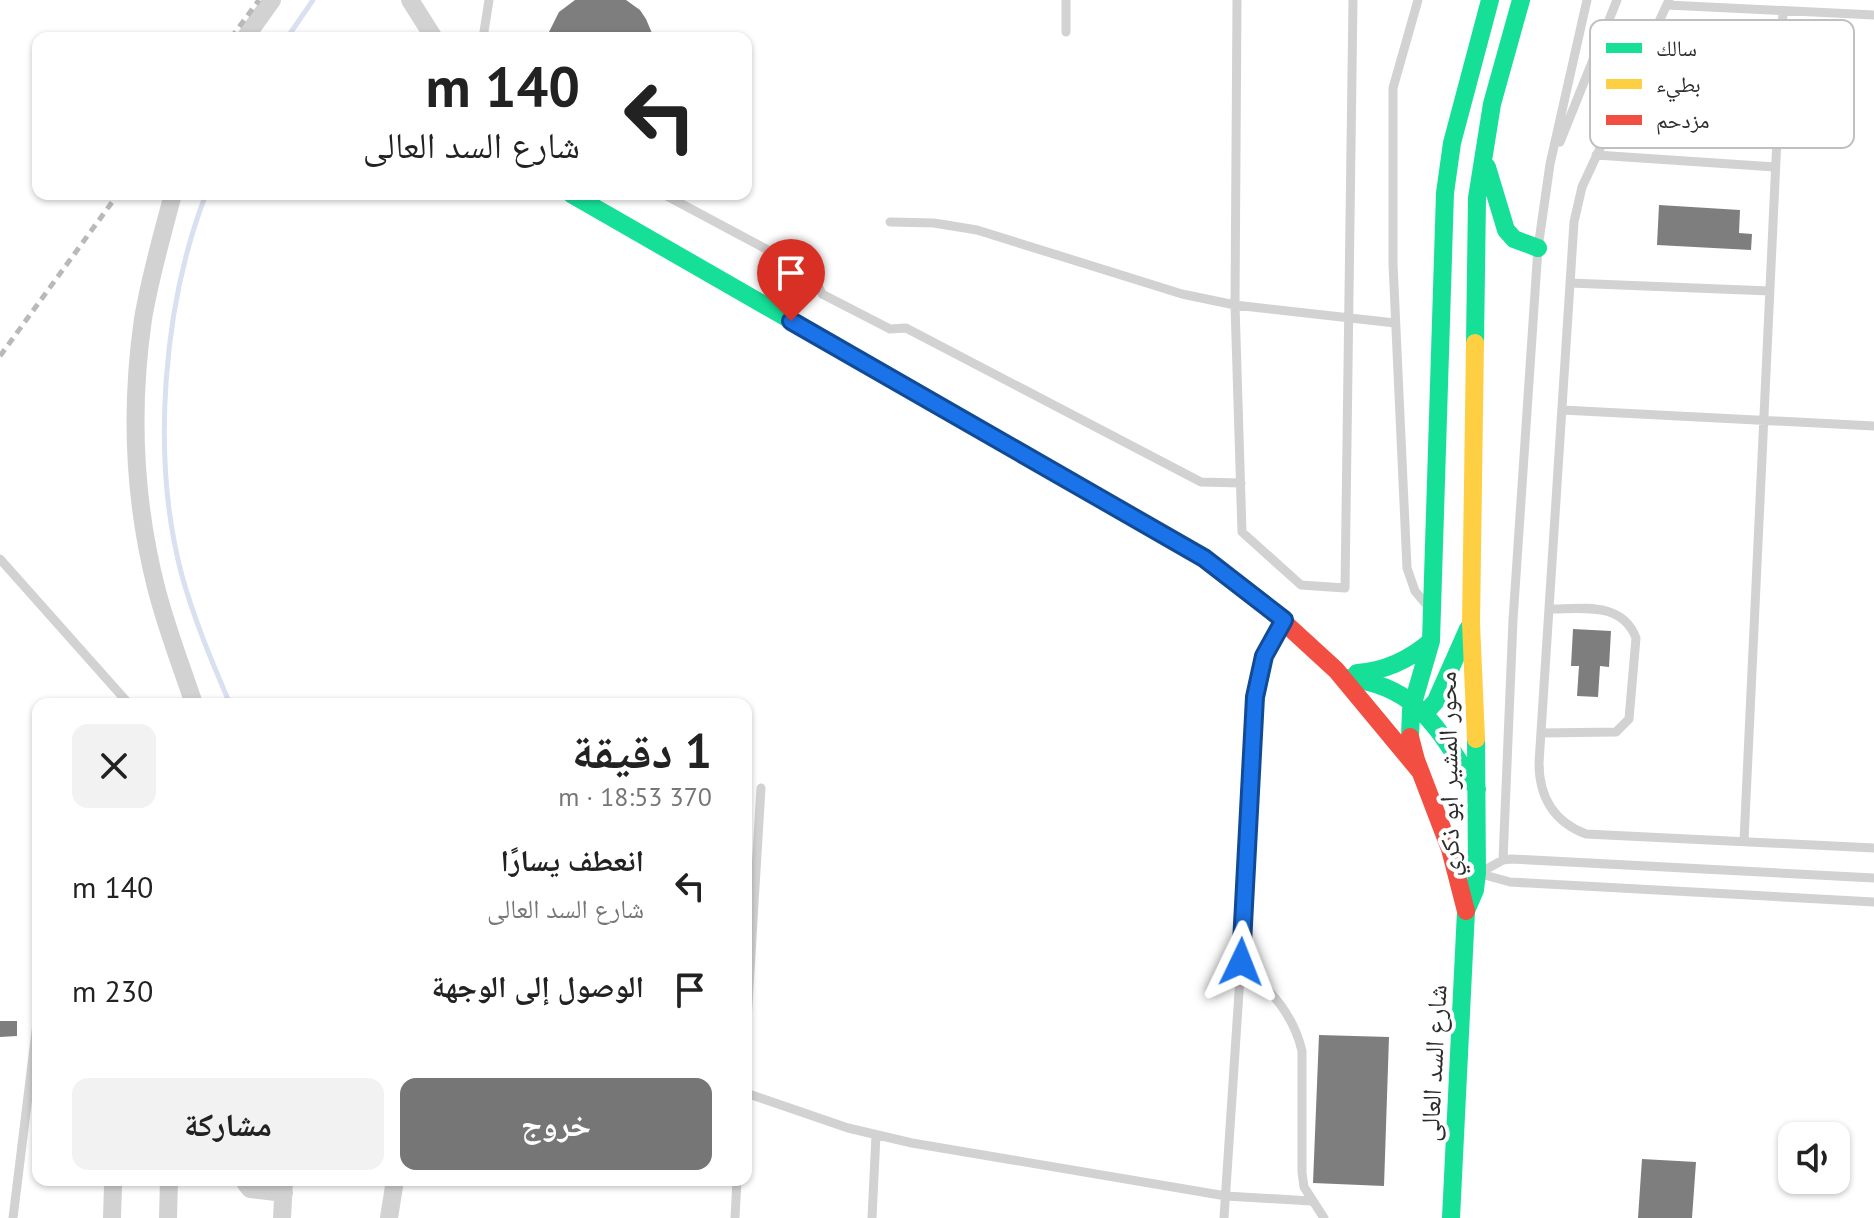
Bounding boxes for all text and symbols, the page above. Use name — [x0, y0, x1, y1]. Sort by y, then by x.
legend — [1590, 20, 1854, 148]
text: سالك — [1656, 34, 1697, 62]
text: 140 m — [425, 50, 580, 122]
icon: left — [608, 64, 712, 168]
text: بطيء — [1656, 70, 1701, 102]
text: مزدحم — [1656, 106, 1710, 135]
text: شارع السد العالى — [363, 121, 580, 168]
pin — [757, 239, 825, 321]
icon: arrive — [769, 251, 813, 295]
street label: محور المشير ابو ذكري — [1430, 671, 1471, 877]
text: 1 دقيقة — [572, 719, 712, 781]
button: close — [72, 724, 156, 808]
text: 370 m · 18:53 — [558, 780, 712, 813]
text: انعطف يسارًا — [500, 840, 644, 879]
icon: left — [668, 864, 712, 908]
text: 140 m — [72, 867, 153, 906]
text: شارع السد العالى — [487, 892, 644, 925]
position arrow — [1199, 920, 1283, 1004]
text: الوصول إلى الوجهة — [432, 966, 644, 1005]
icon: arrive — [668, 968, 712, 1012]
text: 230 m — [72, 971, 153, 1010]
street label: شارع السد العالى — [1412, 984, 1454, 1142]
button: مشاركة — [72, 1078, 384, 1170]
button: خروج — [400, 1078, 712, 1170]
map controls — [1778, 1122, 1850, 1194]
button: sound — [1778, 1122, 1850, 1194]

